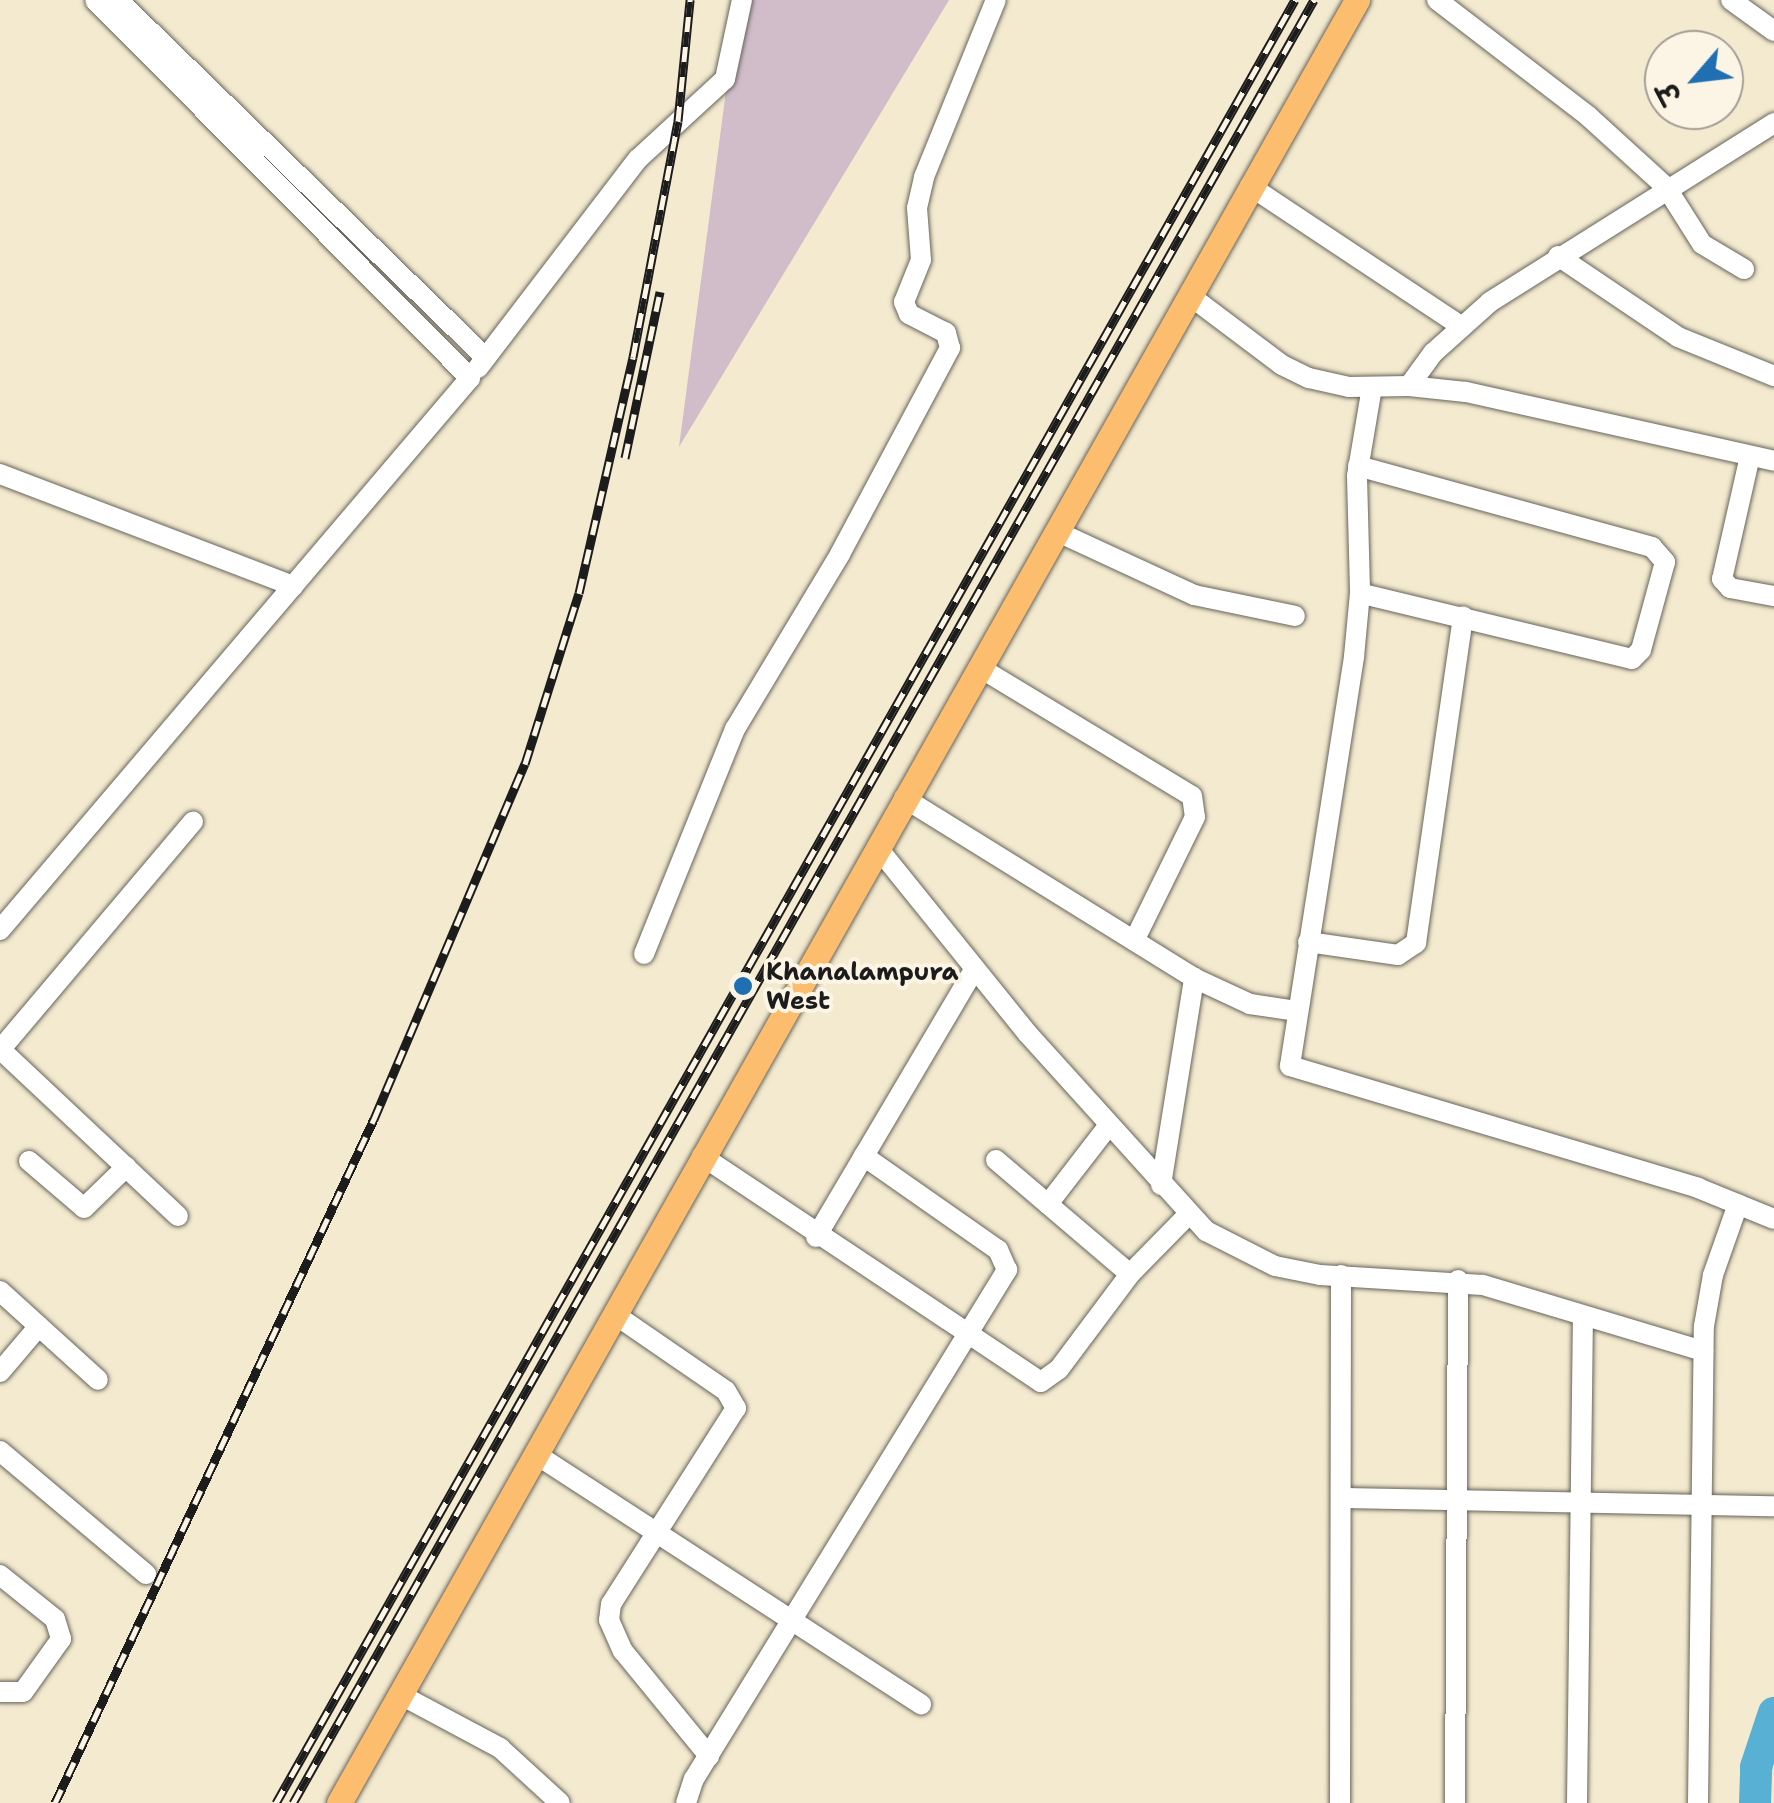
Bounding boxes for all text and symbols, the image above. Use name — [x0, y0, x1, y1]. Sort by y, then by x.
north arrow — [1644, 30, 1744, 130]
text: उ — [1648, 76, 1690, 110]
place label: Khanalampura West — [766, 957, 959, 1016]
marker: Khanalampura West — [730, 973, 756, 999]

